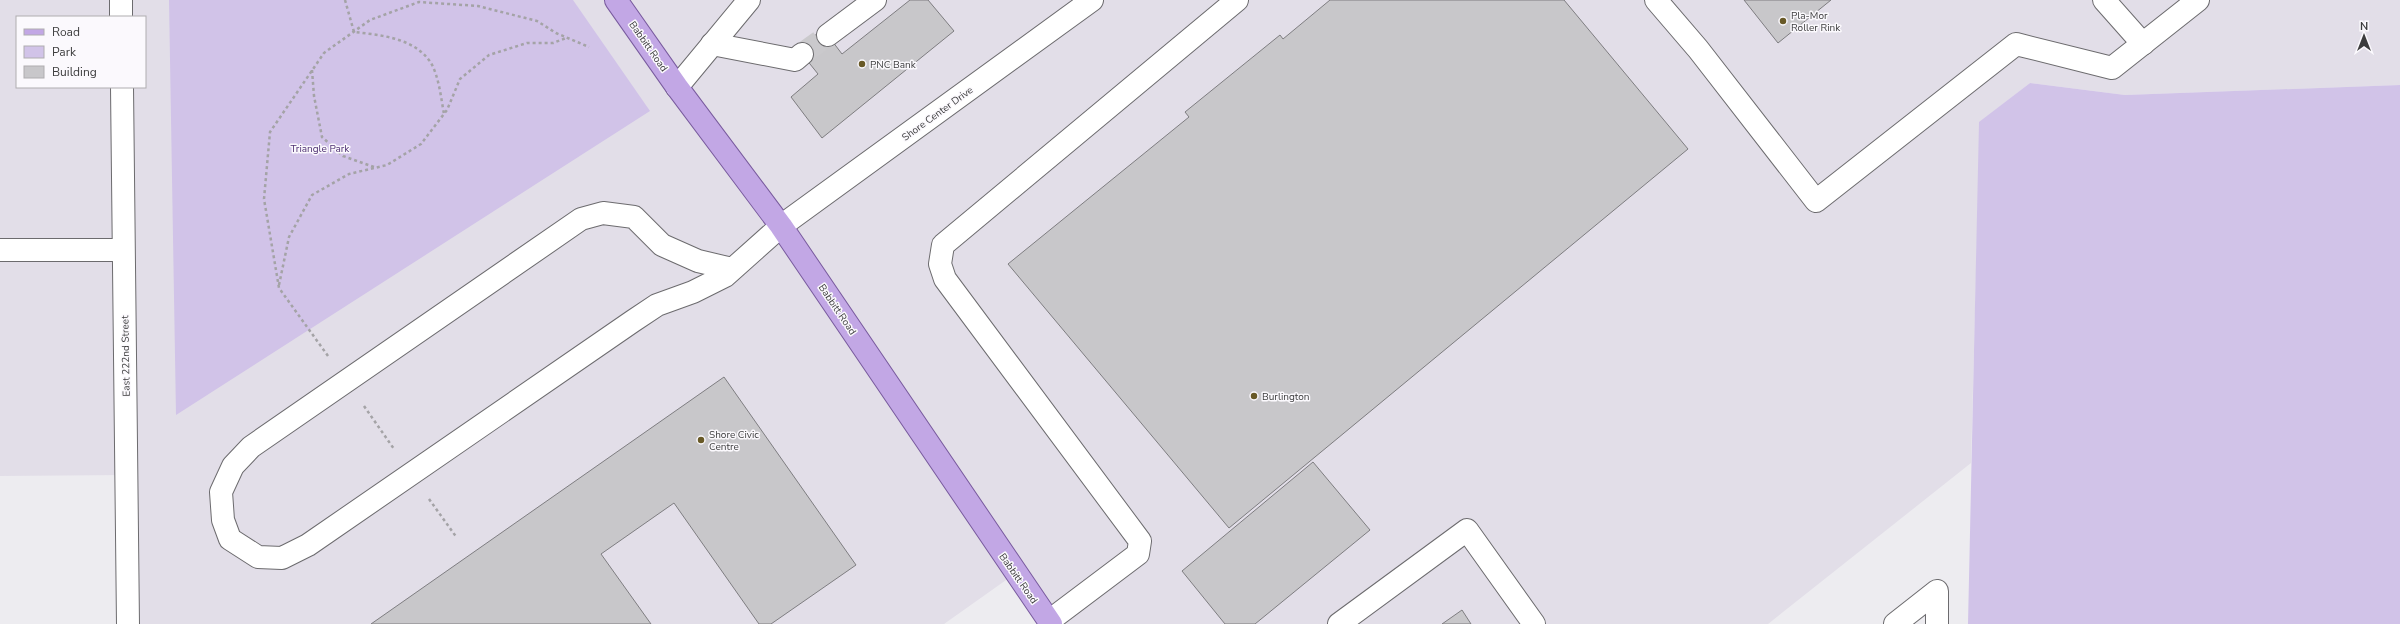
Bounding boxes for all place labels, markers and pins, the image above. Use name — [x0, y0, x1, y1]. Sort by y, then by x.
place label: Pla-Mor Roller Rink — [1791, 9, 1841, 35]
marker: Pla-Mor Roller Rink — [1778, 16, 1788, 26]
place label: PNC Bank — [870, 58, 917, 72]
marker: PNC Bank — [857, 59, 867, 69]
place label: Burlington — [1262, 390, 1309, 404]
marker: Burlington — [1249, 391, 1259, 401]
place label: Shore Civic Centre — [709, 428, 759, 454]
marker: Shore Civic Centre — [696, 435, 706, 445]

